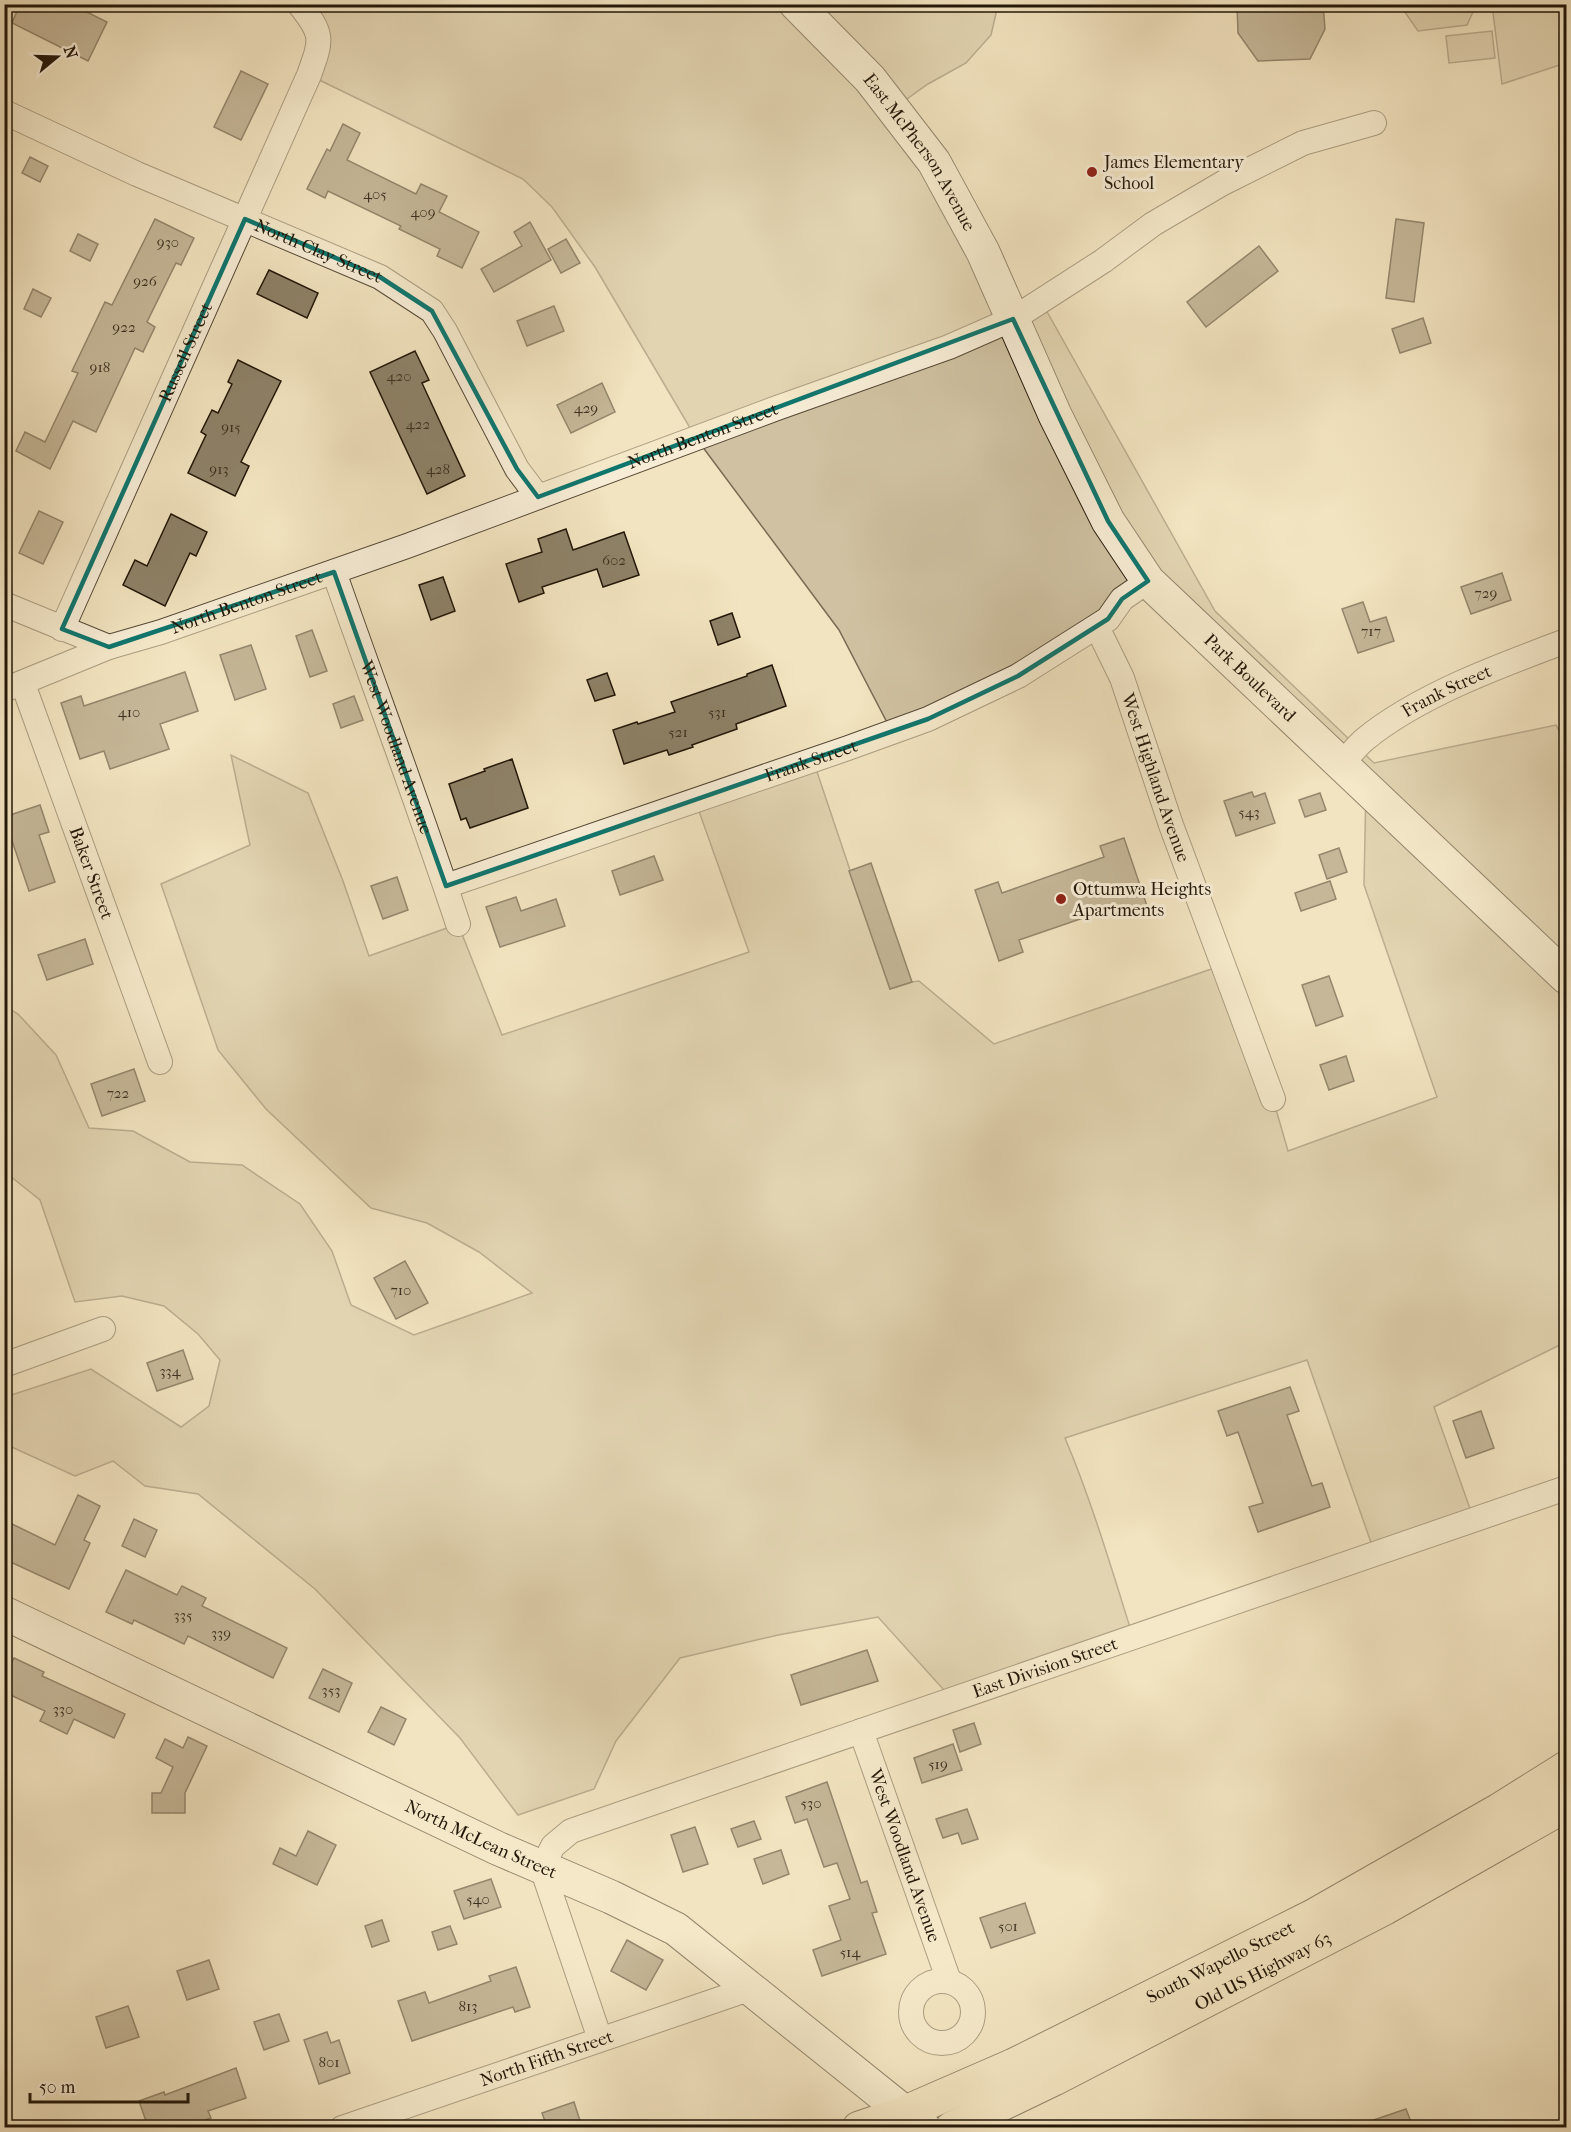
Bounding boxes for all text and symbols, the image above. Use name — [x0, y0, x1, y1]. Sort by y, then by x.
north arrow — [27, 27, 87, 87]
text: N — [60, 43, 82, 62]
street label: East McPherson Avenue — [859, 69, 980, 235]
place label: James Elementary School — [1102, 152, 1245, 194]
marker: James Elementary School — [1085, 165, 1099, 179]
house number: 405 — [363, 185, 387, 203]
house number: 409 — [411, 203, 436, 221]
street label: North Clay Street — [251, 215, 386, 288]
house number: 930 — [157, 233, 179, 251]
house number: 926 — [133, 272, 158, 290]
street label: Russell Street — [155, 299, 217, 405]
house number: 922 — [112, 318, 136, 336]
house number: 918 — [90, 358, 110, 376]
house number: 420 — [387, 367, 411, 385]
street label: North Benton Street — [625, 398, 782, 474]
house number: 429 — [574, 399, 598, 417]
house number: 422 — [406, 415, 430, 433]
house number: 915 — [221, 418, 241, 436]
house number: 913 — [209, 460, 229, 478]
house number: 428 — [426, 460, 450, 478]
house number: 602 — [602, 551, 626, 569]
street label: North Benton Street — [168, 566, 325, 639]
house number: 729 — [1475, 584, 1498, 602]
house number: 717 — [1361, 622, 1381, 640]
street label: Park Boulevard — [1199, 630, 1300, 727]
street label: West Woodland Avenue — [355, 657, 437, 837]
street label: Frank Street — [1398, 661, 1495, 722]
street label: West Highland Avenue — [1117, 690, 1194, 865]
house number: 410 — [118, 703, 140, 721]
house number: 531 — [708, 703, 726, 721]
house number: 521 — [668, 723, 688, 741]
street label: Frank Street — [762, 735, 861, 787]
house number: 543 — [1238, 803, 1260, 821]
street label: Baker Street — [65, 824, 118, 923]
place label: Ottumwa Heights Apartments — [1072, 879, 1211, 921]
marker: Ottumwa Heights Apartments — [1054, 892, 1068, 906]
house number: 722 — [107, 1084, 130, 1102]
house number: 710 — [391, 1281, 411, 1299]
house number: 334 — [159, 1362, 182, 1380]
house number: 335 — [174, 1606, 192, 1624]
house number: 339 — [211, 1624, 231, 1642]
street label: East Division Street — [970, 1633, 1121, 1703]
house number: 353 — [322, 1681, 340, 1699]
house number: 330 — [53, 1700, 73, 1718]
house number: 519 — [928, 1755, 948, 1773]
street label: West Woodland Avenue — [864, 1765, 945, 1945]
house number: 530 — [801, 1794, 821, 1812]
street label: North McLean Street — [402, 1796, 560, 1884]
house number: 540 — [466, 1890, 490, 1908]
house number: 501 — [998, 1917, 1018, 1935]
street label: South Wapello Street — [1143, 1917, 1299, 2008]
street label: Old US Highway 63 — [1191, 1928, 1335, 2016]
house number: 514 — [840, 1943, 861, 1961]
house number: 813 — [458, 1997, 478, 2015]
street label: North Fifth Street — [477, 2026, 616, 2091]
house number: 801 — [318, 2053, 340, 2071]
scale bar — [30, 2066, 188, 2104]
text: 50 m — [39, 2077, 76, 2098]

